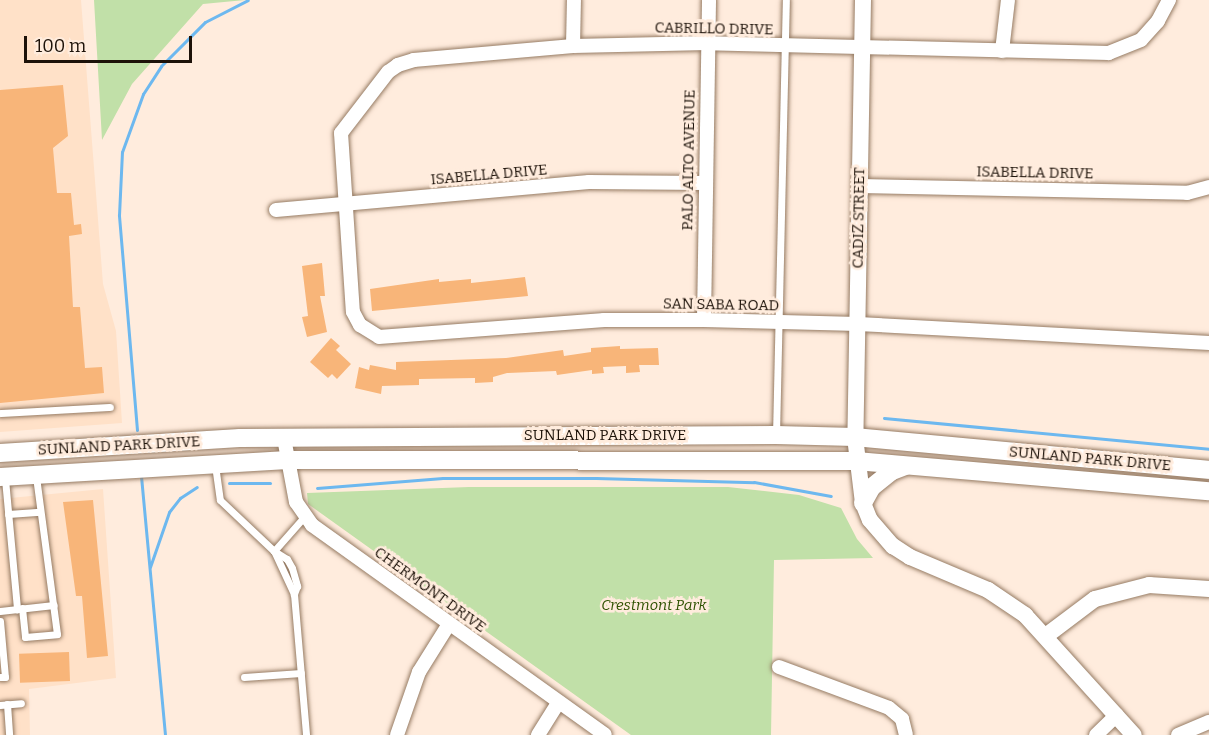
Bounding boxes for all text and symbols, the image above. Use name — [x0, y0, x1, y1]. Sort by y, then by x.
street label: CABRILLO DRIVE — [654, 19, 774, 39]
scale bar — [27, 24, 195, 62]
text: 100 m — [35, 35, 86, 57]
street label: PALO ALTO AVENUE — [679, 89, 699, 231]
street label: ISABELLA DRIVE — [430, 161, 548, 189]
street label: ISABELLA DRIVE — [976, 163, 1094, 183]
street label: CADIZ STREET — [849, 167, 869, 269]
street label: SAN SABA ROAD — [663, 295, 779, 315]
street label: SUNLAND PARK DRIVE — [524, 427, 686, 445]
street label: SUNLAND PARK DRIVE — [37, 433, 201, 459]
street label: SUNLAND PARK DRIVE — [1008, 443, 1172, 475]
street label: CHERMONT DRIVE — [371, 543, 489, 637]
park label: Crestmont Park — [601, 597, 707, 615]

